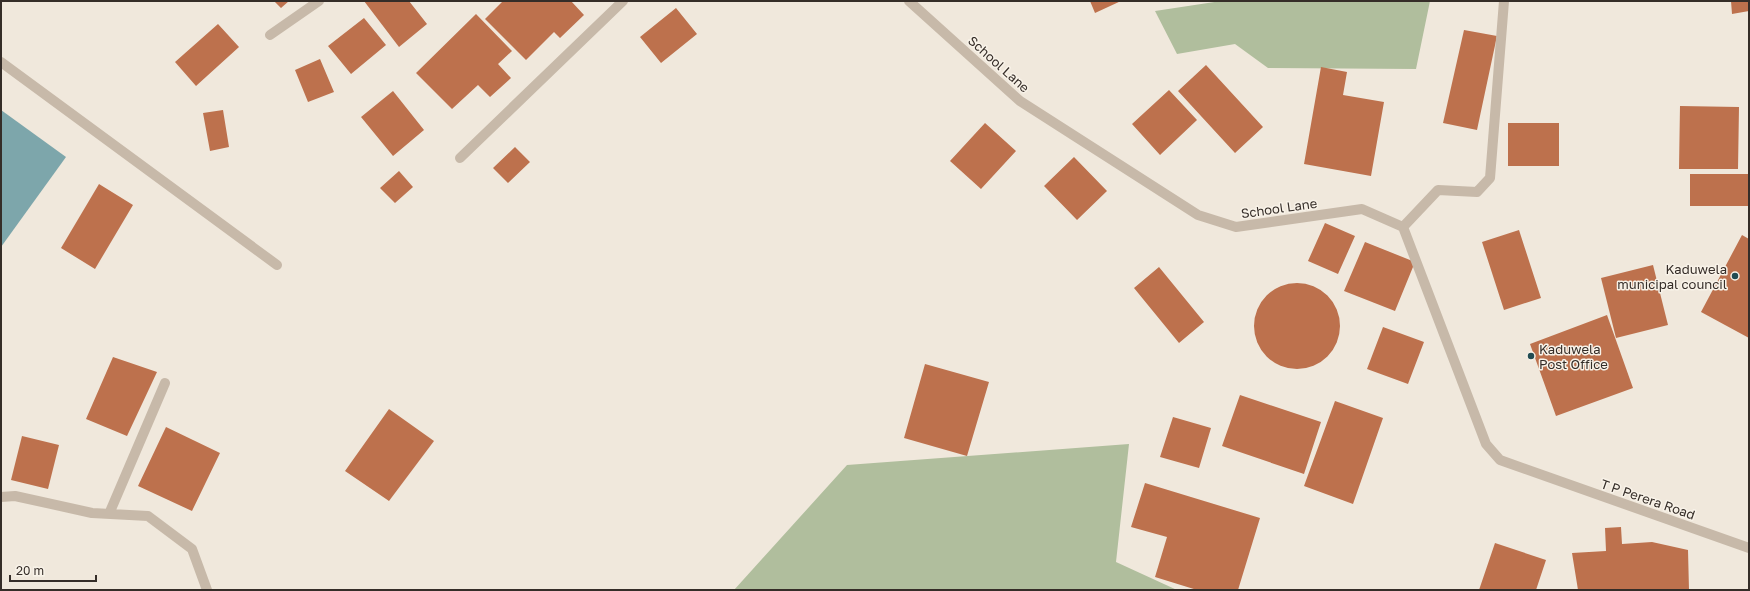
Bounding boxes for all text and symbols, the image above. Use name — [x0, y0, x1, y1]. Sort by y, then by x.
street label: School Lane — [965, 32, 1033, 96]
street label: School Lane — [1240, 195, 1318, 221]
place label: Kaduwela municipal council — [1617, 261, 1727, 292]
marker: Kaduwela municipal council — [1730, 271, 1740, 281]
place label: Kaduwela Post Office — [1539, 341, 1608, 372]
marker: Kaduwela Post Office — [1526, 351, 1536, 361]
street label: T P Perera Road — [1599, 475, 1697, 523]
scale bar — [10, 557, 96, 583]
text: 20 m — [16, 563, 44, 578]

